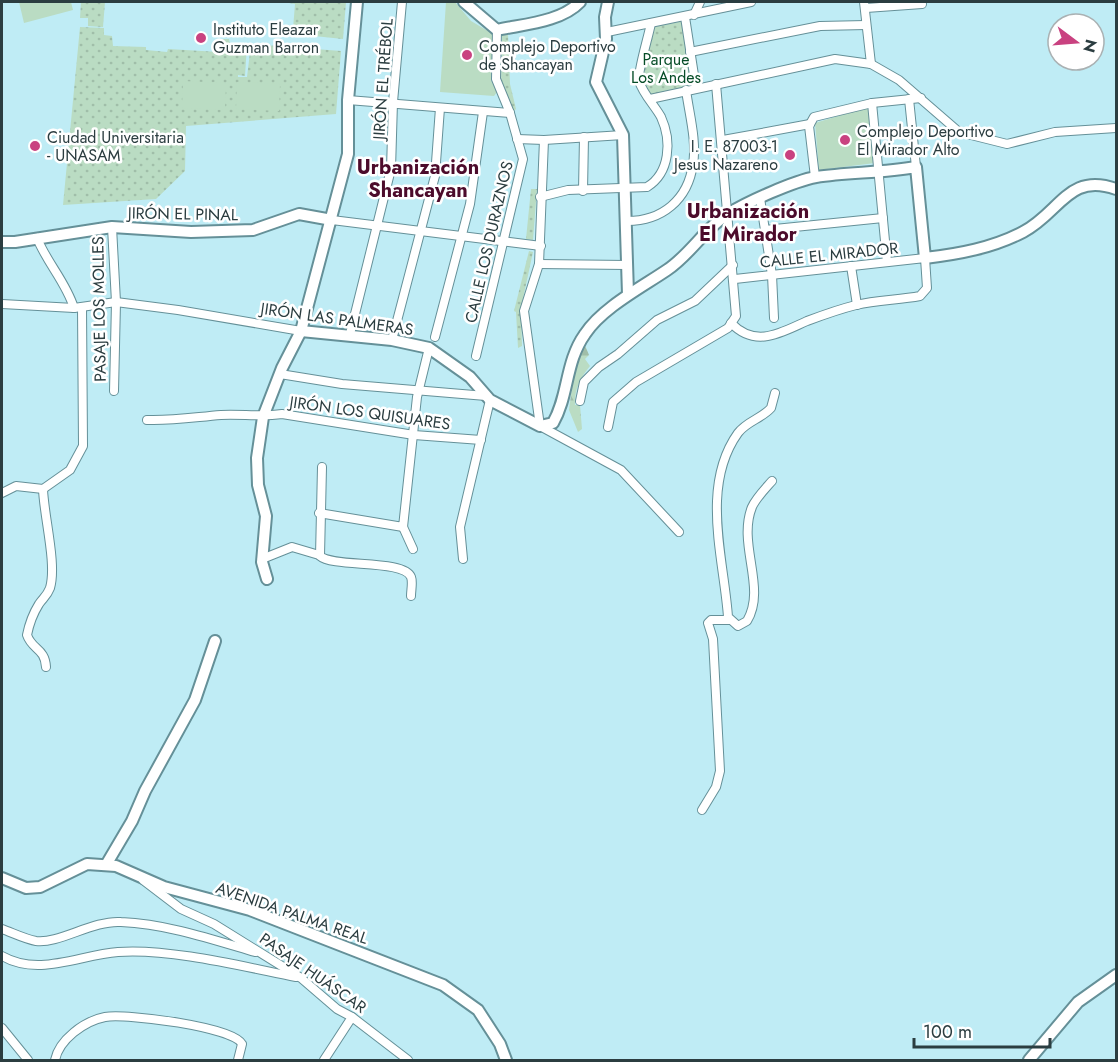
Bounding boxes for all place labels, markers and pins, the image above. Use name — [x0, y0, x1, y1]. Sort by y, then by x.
place label: Instituto Eleazar Guzman Barron — [213, 18, 319, 59]
marker: Instituto Eleazar Guzman Barron — [194, 31, 208, 45]
place label: Complejo Deportivo de Shancayan — [479, 35, 616, 76]
marker: Complejo Deportivo de Shancayan — [460, 48, 474, 62]
place label: Complejo Deportivo El Mirador Alto — [857, 120, 994, 161]
place label: Ciudad Universitaria - UNASAM — [47, 126, 184, 167]
marker: Complejo Deportivo El Mirador Alto — [838, 133, 852, 147]
place label: I. E. 87003-1 Jesus Nazareno — [672, 135, 778, 176]
marker: Ciudad Universitaria - UNASAM — [28, 139, 42, 153]
marker: I. E. 87003-1 Jesus Nazareno — [783, 148, 797, 162]

